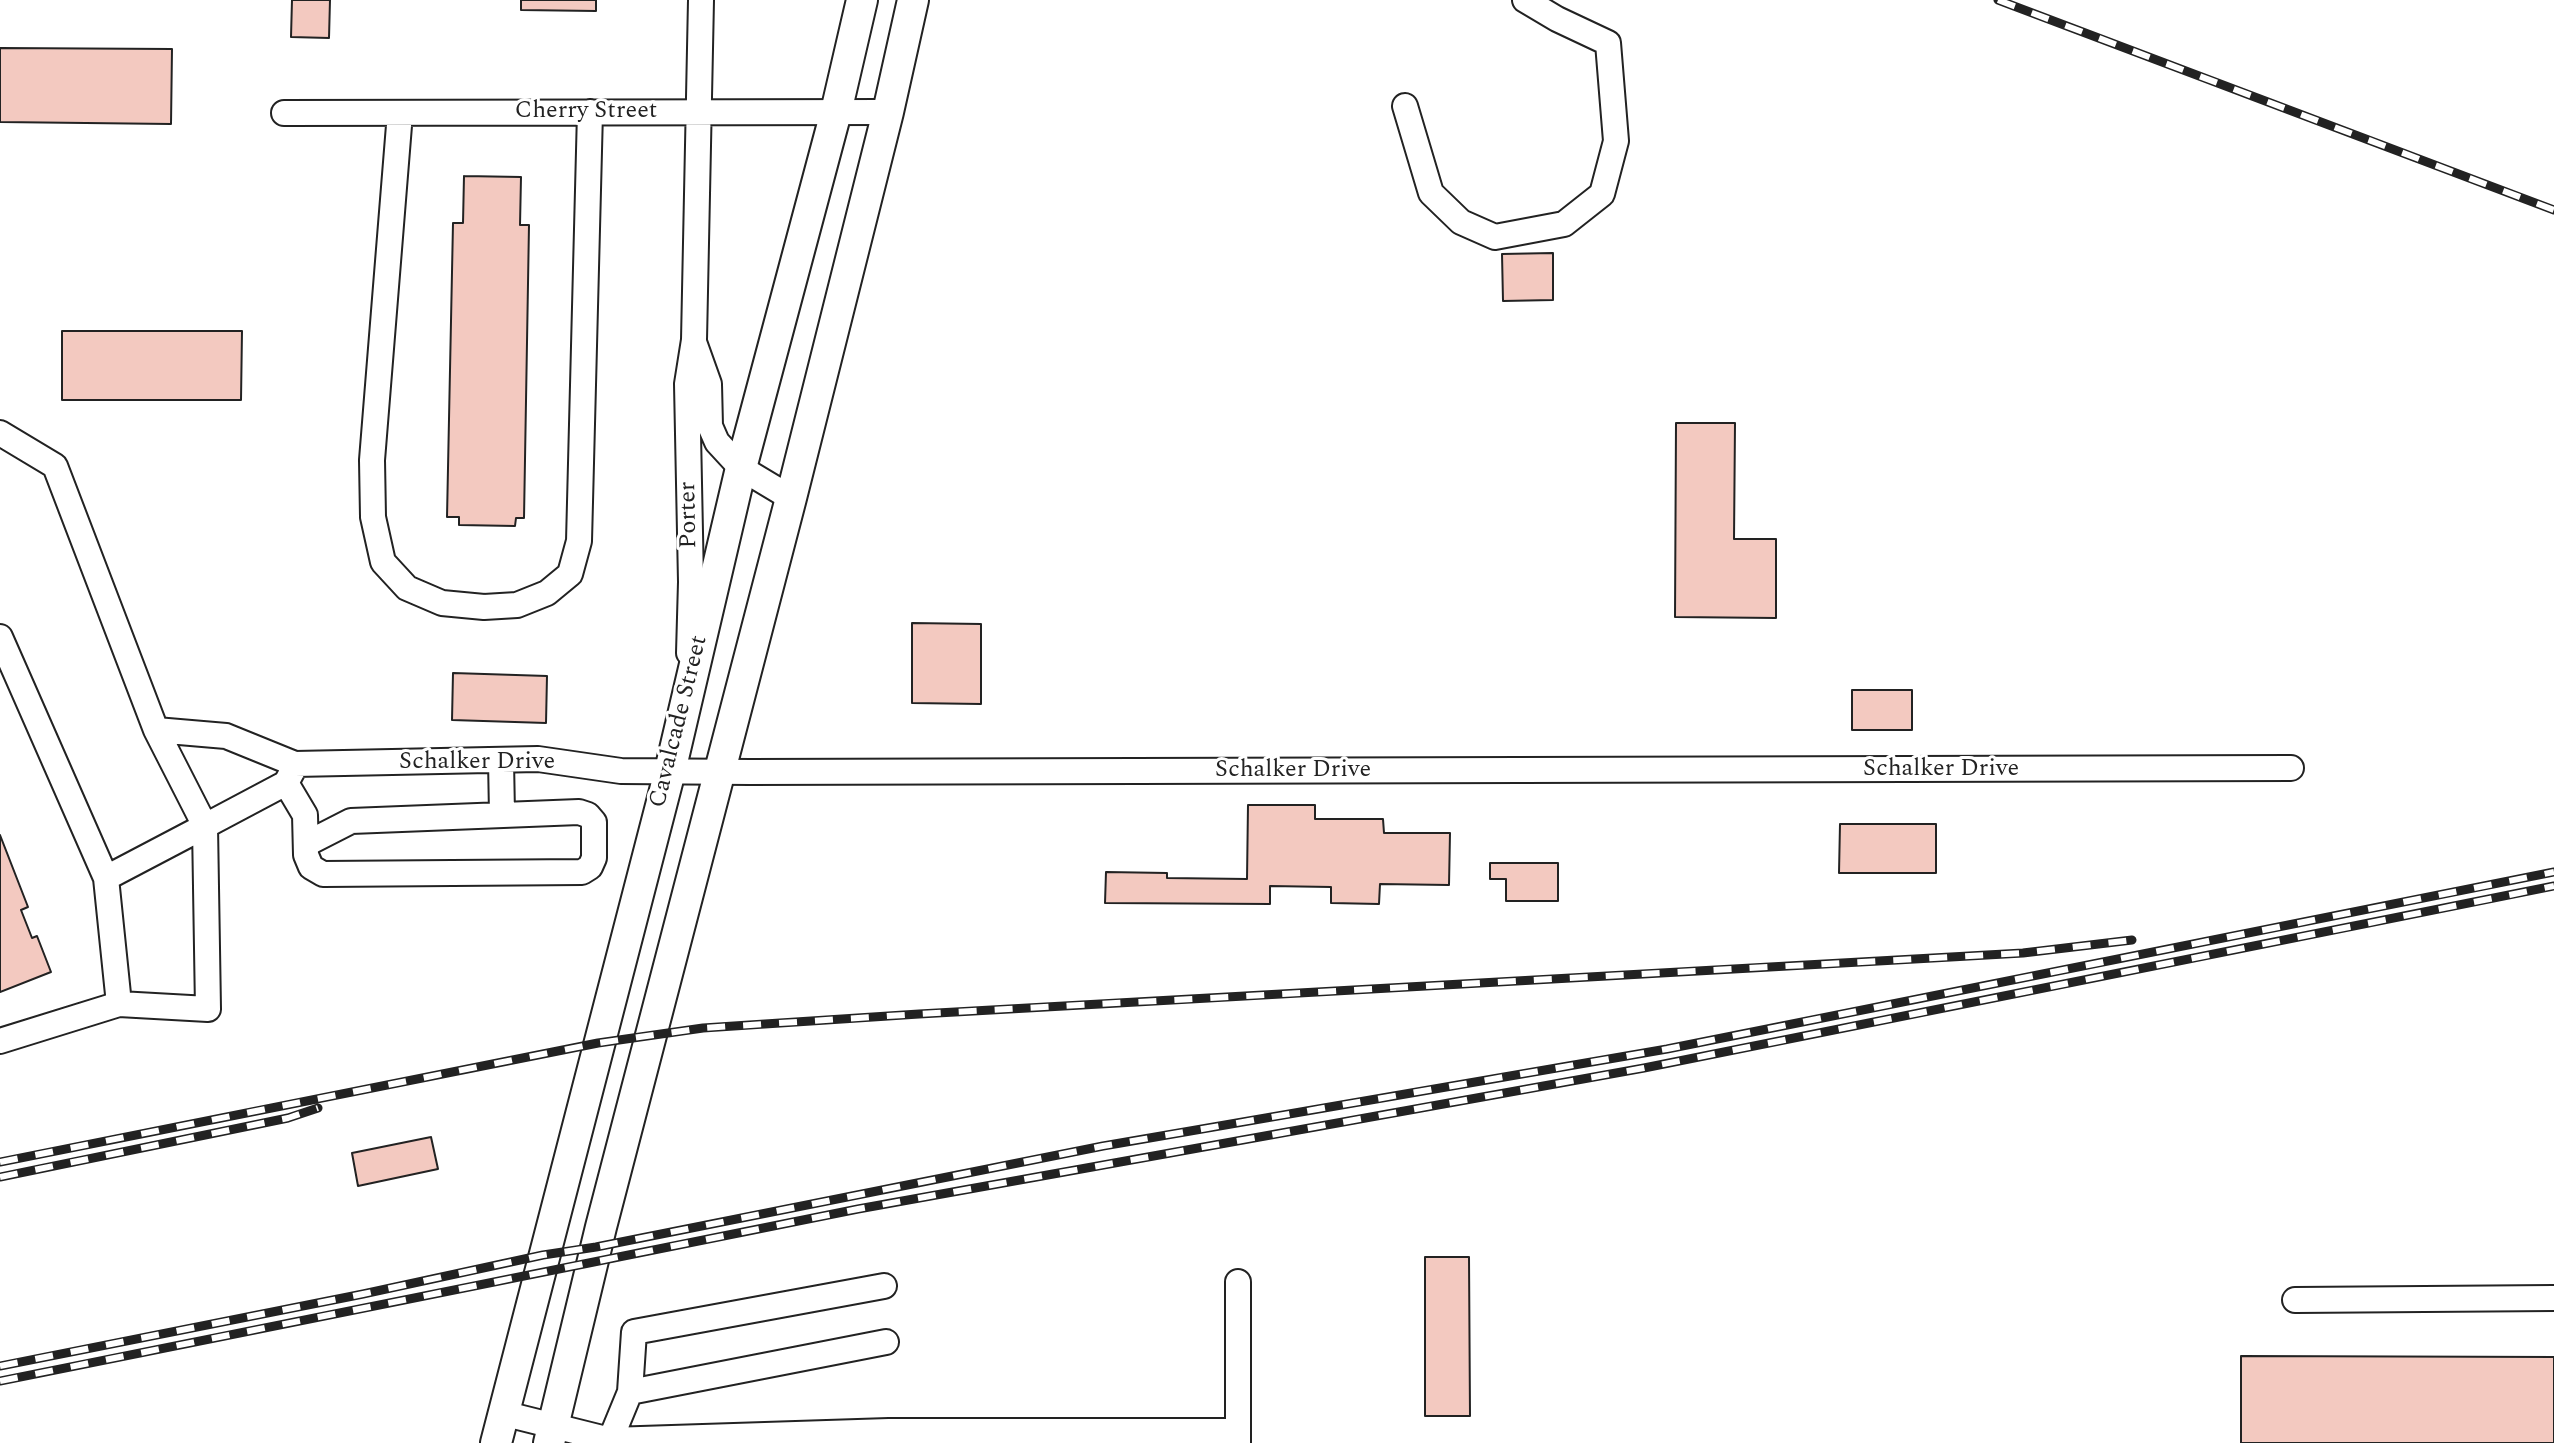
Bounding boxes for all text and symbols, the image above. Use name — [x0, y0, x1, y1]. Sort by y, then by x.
street label: Cherry Street — [515, 98, 657, 126]
street label: Porter — [675, 481, 705, 549]
street label: Cavalcade Street — [645, 633, 715, 811]
street label: Schalker Drive — [399, 749, 555, 777]
street label: Schalker Drive — [1863, 756, 2019, 784]
street label: Schalker Drive — [1215, 757, 1371, 785]

